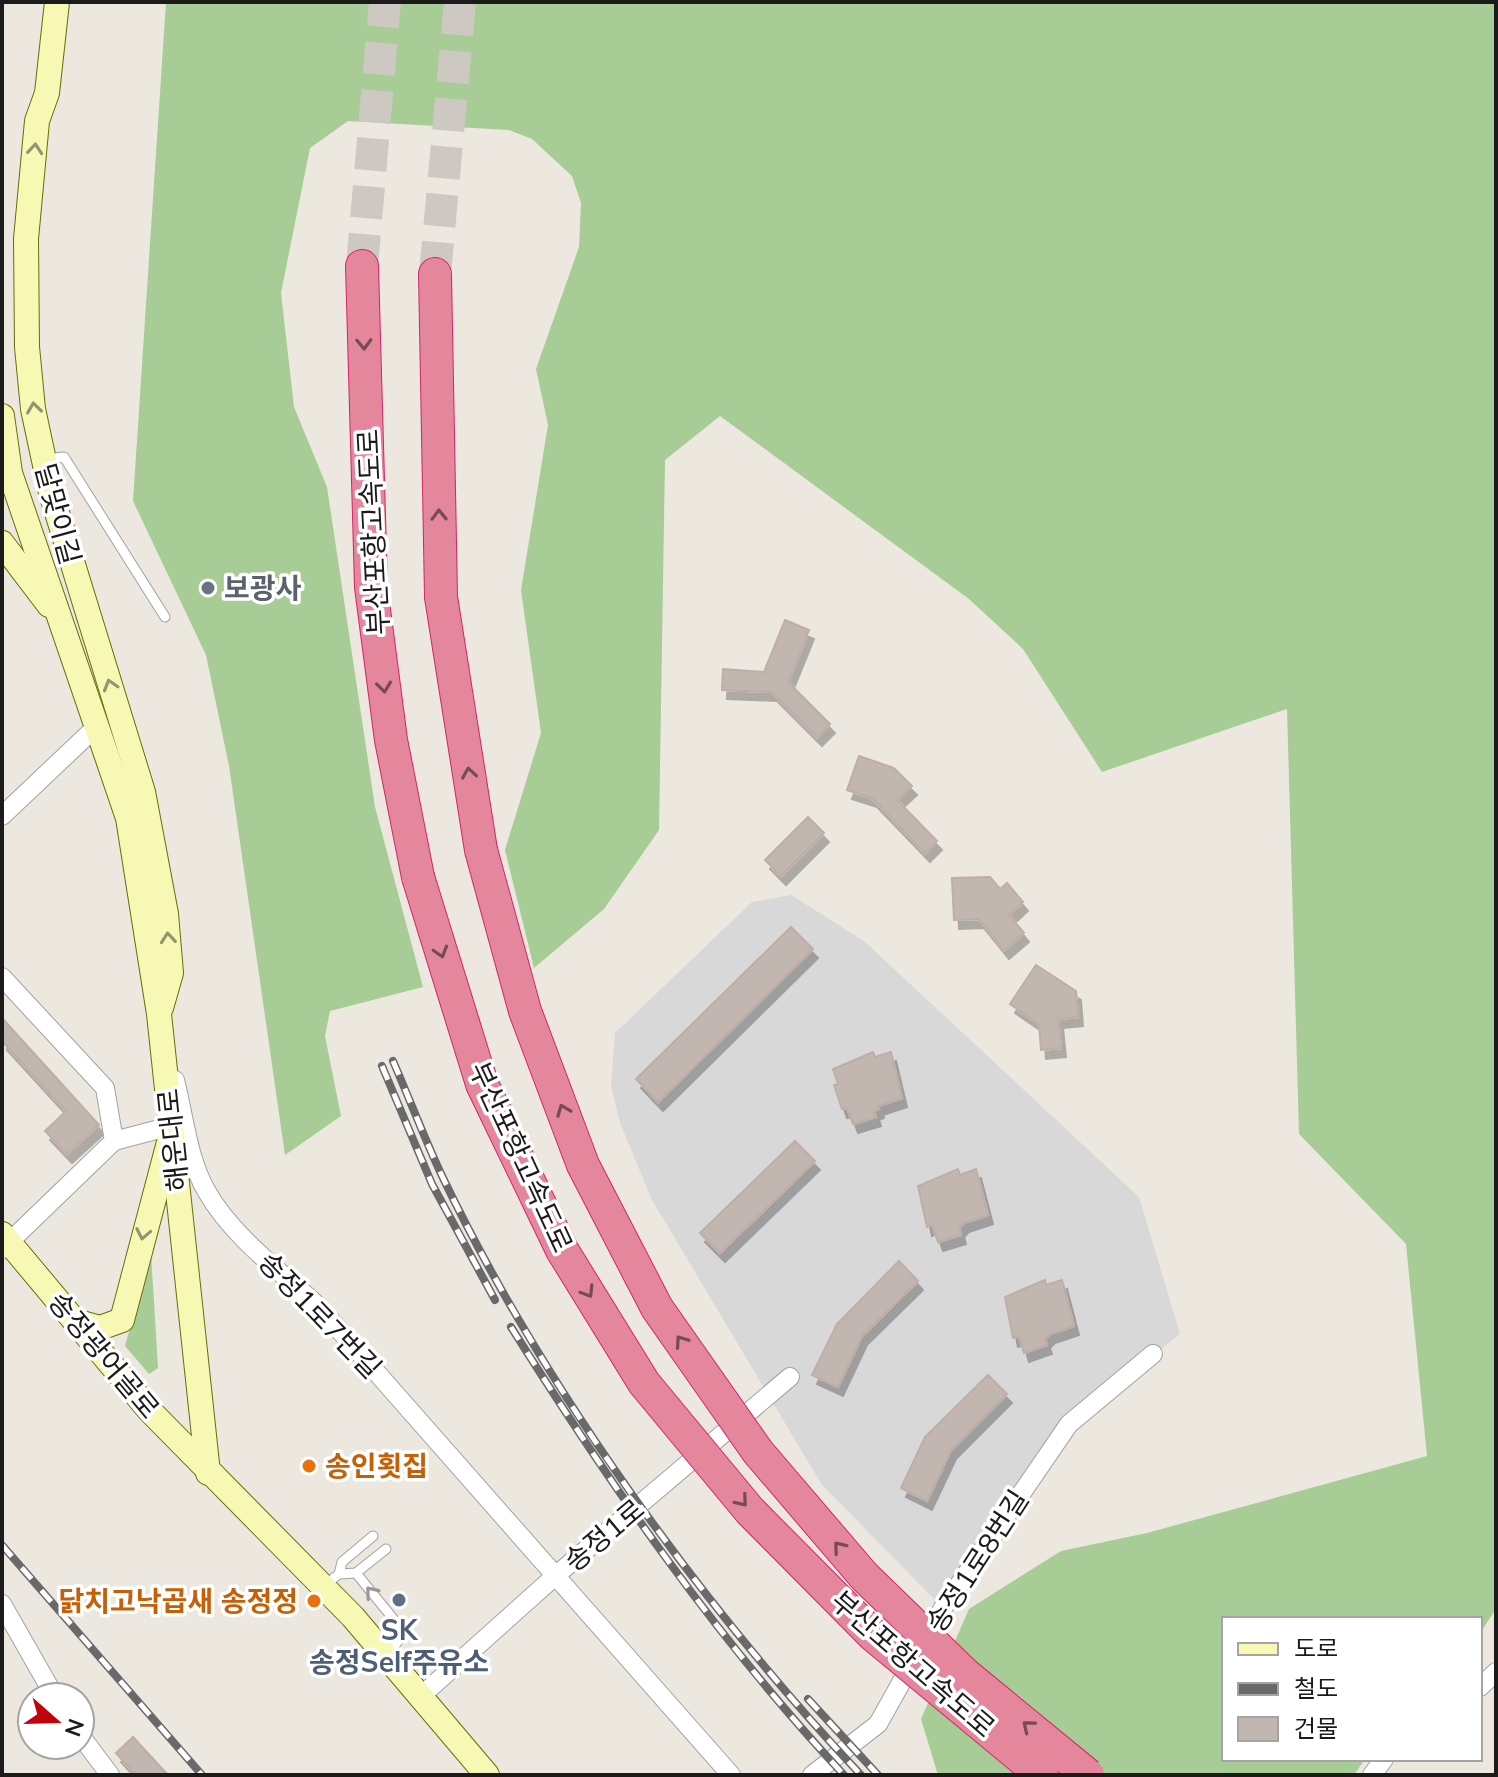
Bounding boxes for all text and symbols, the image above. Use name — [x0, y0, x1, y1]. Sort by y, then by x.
one-way arrow — [26, 142, 43, 155]
one-way arrow — [356, 338, 373, 351]
one-way arrow — [26, 401, 43, 415]
street label: 부산포항고속도로 — [350, 428, 395, 636]
street label: 달맞이길 — [28, 460, 89, 568]
one-way arrow — [430, 508, 448, 521]
place label: 보광사 — [224, 570, 302, 605]
marker: 보광사 — [199, 579, 217, 597]
one-way arrow — [103, 679, 119, 693]
one-way arrow — [375, 680, 392, 694]
one-way arrow — [461, 766, 478, 780]
one-way arrow — [160, 931, 177, 944]
one-way arrow — [432, 945, 448, 958]
street label: 부산포항고속도로 — [462, 1056, 581, 1258]
street label: 해운대로 — [150, 1087, 195, 1193]
one-way arrow — [556, 1104, 573, 1118]
one-way arrow — [136, 1227, 153, 1241]
street label: 송정1로7번길 — [251, 1244, 389, 1385]
one-way arrow — [579, 1283, 594, 1298]
street label: 송정광어골로 — [41, 1284, 167, 1425]
one-way arrow — [676, 1336, 691, 1350]
place label: 송인횟집 — [325, 1448, 428, 1483]
marker: 송인횟집 — [300, 1457, 318, 1475]
street label: 송정1로8번길 — [918, 1483, 1035, 1638]
street label: 송정1로 — [556, 1491, 651, 1578]
one-way arrow — [732, 1492, 747, 1506]
one-way arrow — [834, 1542, 849, 1556]
place label: 닭치고낙곱새 송정정 — [58, 1583, 298, 1618]
street label: 부산포항고속도로 — [824, 1583, 1003, 1744]
one-way arrow — [367, 1587, 381, 1602]
marker: SK 송정Self주유소 — [390, 1591, 408, 1609]
marker: 닭치고낙곱새 송정정 — [305, 1592, 323, 1610]
place label: SK 송정Self주유소 — [309, 1612, 489, 1679]
legend — [1222, 1617, 1482, 1761]
text: 도로 — [1294, 1633, 1338, 1663]
text: 철도 — [1294, 1673, 1338, 1703]
north arrow — [16, 1681, 96, 1761]
text: 건물 — [1294, 1713, 1338, 1743]
text: N — [59, 1715, 91, 1740]
one-way arrow — [1022, 1721, 1037, 1735]

